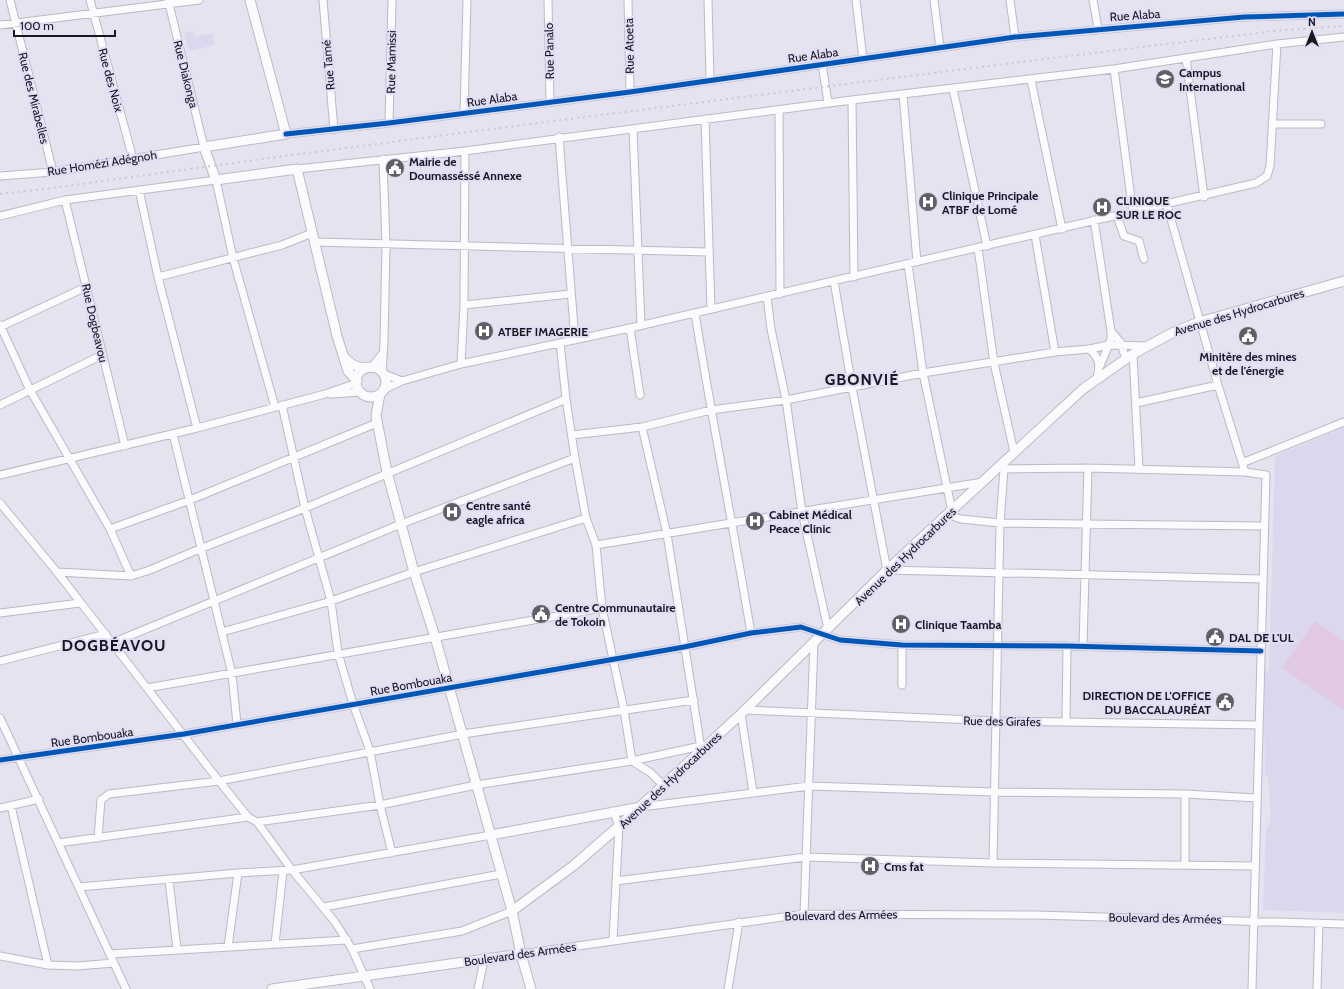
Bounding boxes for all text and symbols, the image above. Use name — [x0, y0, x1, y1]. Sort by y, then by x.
street label: Rue Alaba — [1109, 6, 1161, 24]
scale bar — [14, 12, 115, 38]
north arrow — [1292, 12, 1332, 52]
text: N — [1308, 15, 1316, 29]
text: 100 m — [20, 18, 54, 33]
street label: Rue Atoeta — [621, 18, 637, 74]
street label: Rue Panalo — [541, 22, 557, 79]
street label: Rue Mamissi — [383, 30, 399, 94]
street label: Rue Diakonga — [170, 39, 202, 110]
street label: Rue Tamé — [318, 39, 338, 91]
street label: Rue Alaba — [787, 44, 839, 66]
street label: Rue des Noix — [95, 46, 127, 114]
street label: Rue des Mirabelles — [15, 51, 53, 145]
place label: Campus International — [1179, 65, 1245, 94]
school or university icon: Campus International — [1154, 68, 1176, 90]
street label: Rue Alaba — [466, 88, 518, 110]
street label: Rue Homézi Adégnoh — [46, 147, 158, 179]
place label: Mairie de Doumasséssé Annexe — [409, 154, 522, 183]
public building icon: Mairie de Doumasséssé Annexe — [384, 157, 406, 179]
place label: Clinique Principale ATBF de Lomé — [942, 188, 1038, 217]
hospital icon: Clinique Principale ATBF de Lomé — [917, 191, 939, 213]
place label: CLINIQUE SUR LE ROC — [1116, 193, 1181, 222]
hospital icon: CLINIQUE SUR LE ROC — [1091, 196, 1113, 218]
street label: Rue Dogbeavou — [79, 282, 111, 364]
street label: Avenue des Hydrocarbures — [1172, 285, 1306, 339]
hospital icon: ATBEF IMAGERIE — [473, 320, 495, 342]
place label: ATBEF IMAGERIE — [498, 324, 588, 339]
public building icon: Minitère des mines et de l'énergie — [1237, 325, 1259, 347]
place label: Minitère des mines et de l'énergie — [1199, 349, 1297, 378]
district label: GBONVIÉ — [825, 370, 899, 389]
place label: Centre santé eagle africa — [466, 498, 531, 527]
hospital icon: Centre santé eagle africa — [441, 501, 463, 523]
street label: Avenue des Hydrocarbures — [851, 504, 959, 608]
place label: Cabinet Médical Peace Clinic — [769, 507, 852, 536]
hospital icon: Cabinet Médical Peace Clinic — [744, 510, 766, 532]
place label: Centre Communautaire de Tokoin — [555, 600, 675, 629]
public building icon: Centre Communautaire de Tokoin — [530, 603, 552, 625]
hospital icon: Clinique Taamba — [890, 613, 912, 635]
place label: Clinique Taamba — [915, 617, 1001, 632]
public building icon: DAL DE L'UL — [1204, 626, 1226, 648]
place label: DAL DE L'UL — [1229, 630, 1294, 645]
district label: DOGBÉAVOU — [61, 636, 167, 655]
street label: Rue Bombouaka — [369, 669, 453, 699]
place label: DIRECTION DE L'OFFICE DU BACCALAURÉAT — [1082, 688, 1211, 717]
public building icon: DIRECTION DE L'OFFICE DU BACCALAURÉAT — [1214, 691, 1236, 713]
street label: Rue des Girafes — [963, 713, 1041, 729]
street label: Rue Bombouaka — [50, 724, 134, 750]
street label: Avenue des Hydrocarbures — [615, 728, 725, 832]
hospital icon: Cms fat — [859, 855, 881, 877]
place label: Cms fat — [884, 859, 924, 874]
street label: Boulevard des Armées — [784, 907, 898, 923]
street label: Boulevard des Armées — [1108, 910, 1222, 926]
street label: Boulevard des Armées — [463, 939, 577, 969]

